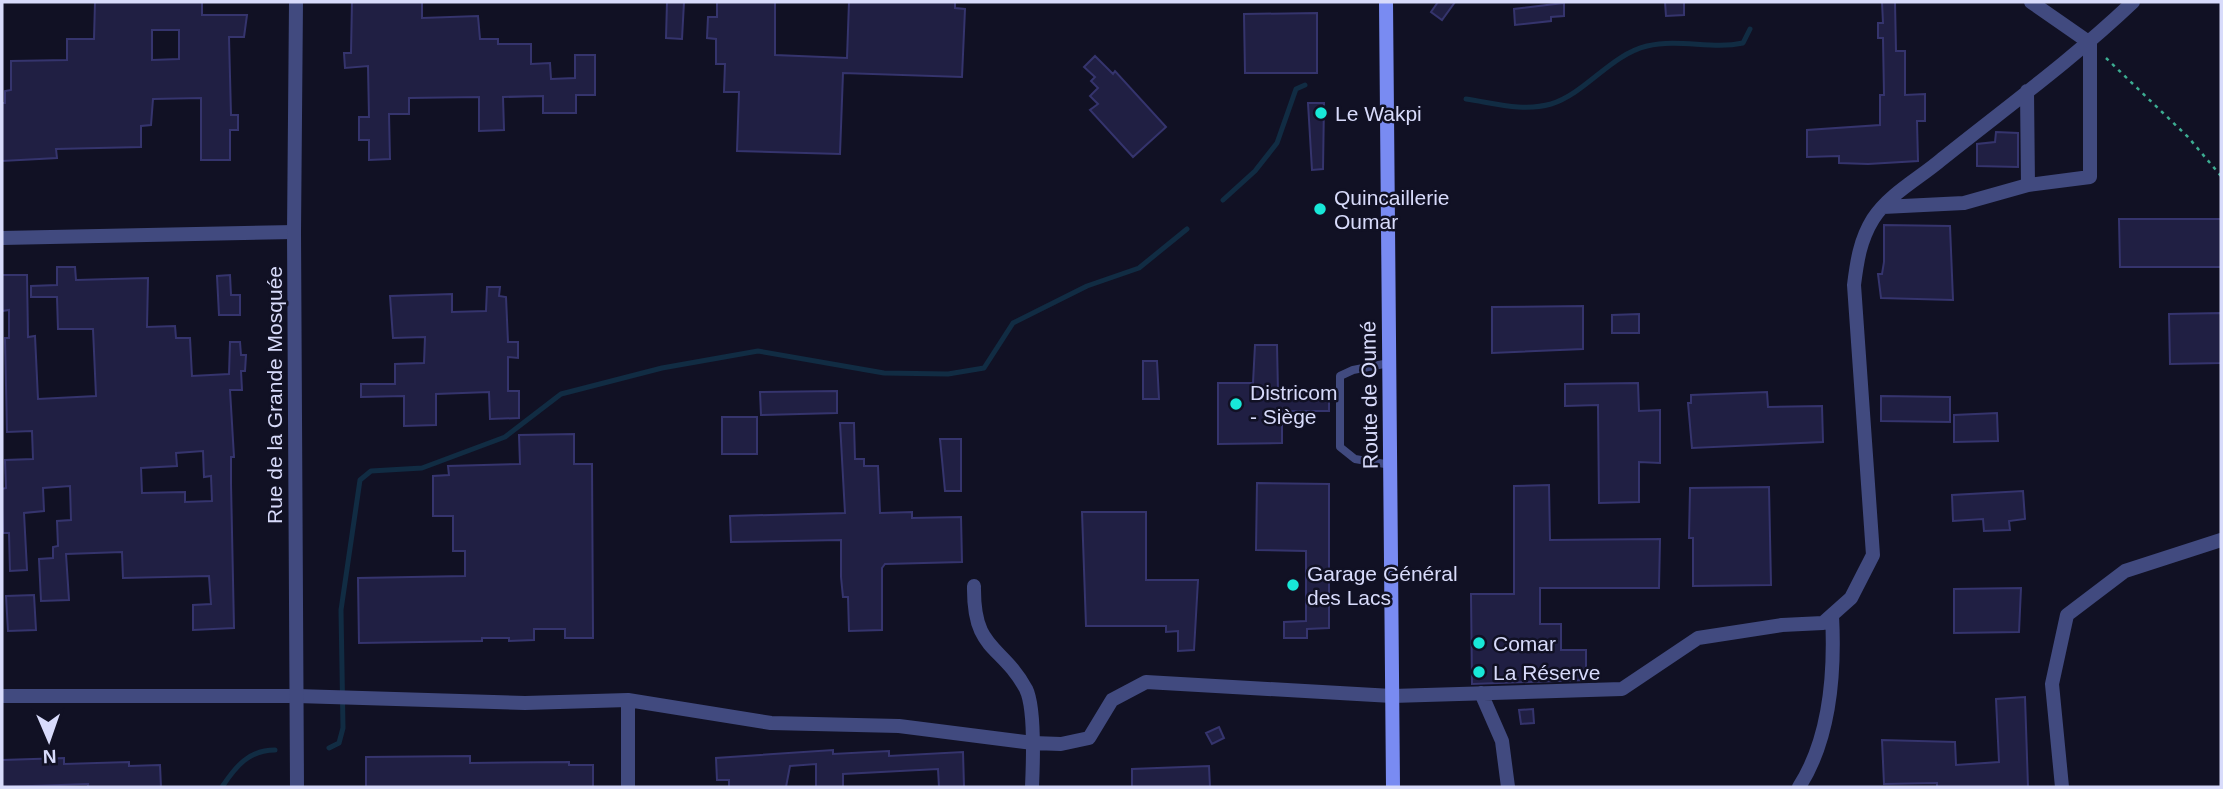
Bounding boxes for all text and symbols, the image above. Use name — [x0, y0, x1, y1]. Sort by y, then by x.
place label: Le Wakpi — [1335, 102, 1422, 125]
marker: Le Wakpi — [1313, 105, 1329, 121]
place label: Quincaillerie Oumar — [1334, 186, 1450, 233]
marker: Quincaillerie Oumar — [1312, 201, 1328, 217]
street label: Rue de la Grande Mosquée — [263, 266, 286, 524]
street label: Route de Oumé — [1356, 321, 1382, 469]
place label: Districom - Siège — [1250, 381, 1338, 428]
marker: Districom - Siège — [1228, 396, 1244, 412]
place label: Garage Général des Lacs — [1307, 562, 1458, 609]
marker: Garage Général des Lacs — [1285, 577, 1301, 593]
place label: Comar — [1493, 632, 1556, 655]
marker: Comar — [1471, 635, 1487, 651]
place label: La Réserve — [1493, 661, 1600, 684]
marker: La Réserve — [1471, 664, 1487, 680]
north arrow — [14, 705, 84, 775]
text: N — [42, 746, 57, 767]

